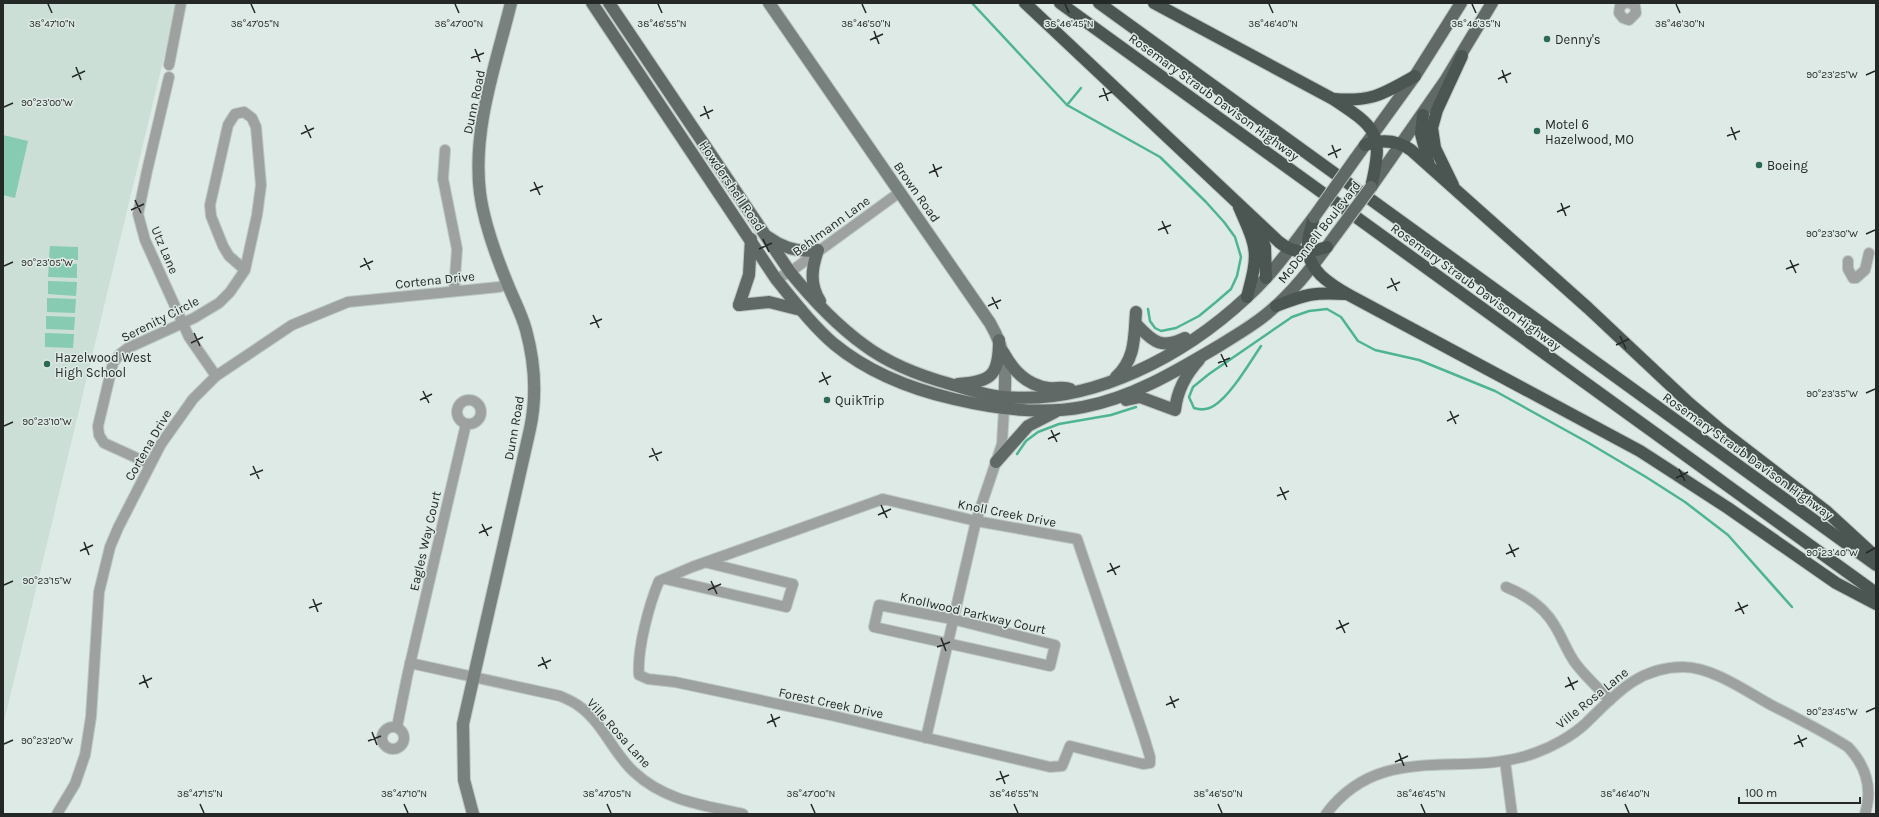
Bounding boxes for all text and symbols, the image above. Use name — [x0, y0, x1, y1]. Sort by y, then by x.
text: 38°47'10"N — [29, 18, 75, 30]
text: 38°47'05"N — [231, 18, 279, 30]
text: 38°47'00"N — [435, 18, 483, 30]
text: 38°46'55"N — [637, 18, 687, 30]
text: 38°46'50"N — [841, 18, 891, 30]
text: 38°46'45"N — [1044, 18, 1094, 30]
text: 38°46'40"N — [1248, 18, 1298, 30]
text: 38°46'35"N — [1451, 18, 1501, 30]
text: 38°46'30"N — [1655, 18, 1705, 30]
street label: Rosemary Straub Davison Highway — [1126, 30, 1302, 164]
place label: Denny's — [1555, 32, 1601, 47]
marker: Denny's — [1542, 34, 1552, 44]
street label: Dunn Road — [460, 69, 488, 135]
text: 90°23'25"W — [1806, 69, 1858, 81]
text: 90°23'00"W — [21, 97, 73, 109]
place label: Motel 6 Hazelwood, MO — [1545, 117, 1634, 147]
marker: Motel 6 Hazelwood, MO — [1532, 126, 1542, 136]
street label: Howdershell Road — [696, 138, 768, 234]
place label: Boeing — [1767, 158, 1809, 173]
street label: Brown Road — [891, 159, 943, 225]
marker: Boeing — [1754, 160, 1764, 170]
street label: McDonnell Boulevard — [1274, 178, 1364, 286]
street label: Behlmann Lane — [789, 193, 873, 259]
street label: Rosemary Straub Davison Highway — [1388, 220, 1564, 354]
street label: Utz Lane — [148, 224, 182, 276]
text: 90°23'30"W — [1806, 228, 1858, 240]
text: 90°23'05"W — [21, 257, 73, 269]
street label: Cortena Drive — [395, 268, 476, 292]
street label: Serenity Circle — [119, 293, 202, 345]
place label: Hazelwood West High School — [55, 350, 151, 380]
marker: Hazelwood West High School — [42, 359, 52, 369]
text: 90°23'35"W — [1806, 388, 1858, 400]
street label: Rosemary Straub Davison Highway — [1660, 389, 1836, 523]
place label: QuikTrip — [835, 393, 884, 408]
street label: Dunn Road — [501, 395, 527, 461]
marker: QuikTrip — [822, 395, 832, 405]
street label: Cortena Drive — [122, 406, 175, 483]
text: 90°23'10"W — [22, 416, 72, 428]
street label: Eagles Way Court — [406, 489, 444, 592]
street label: Knoll Creek Drive — [956, 496, 1058, 530]
text: 90°23'40"W — [1806, 547, 1858, 559]
text: 90°23'15"W — [22, 575, 72, 587]
street label: Knollwood Parkway Court — [899, 589, 1047, 637]
street label: Ville Rosa Lane — [1553, 664, 1631, 732]
street label: Forest Creek Drive — [777, 685, 885, 721]
street label: Ville Rosa Lane — [584, 695, 654, 771]
text: 90°23'45"W — [1806, 706, 1858, 718]
text: 90°23'20"W — [21, 735, 73, 747]
scale bar — [1739, 779, 1860, 805]
text: 100 m — [1745, 786, 1777, 800]
text: 38°47'15"N — [177, 788, 223, 800]
text: 38°47'10"N — [381, 788, 427, 800]
text: 38°47'05"N — [583, 788, 631, 800]
text: 38°47'00"N — [787, 788, 835, 800]
text: 38°46'55"N — [989, 788, 1039, 800]
text: 38°46'50"N — [1193, 788, 1243, 800]
text: 38°46'45"N — [1396, 788, 1446, 800]
text: 38°46'40"N — [1600, 788, 1650, 800]

